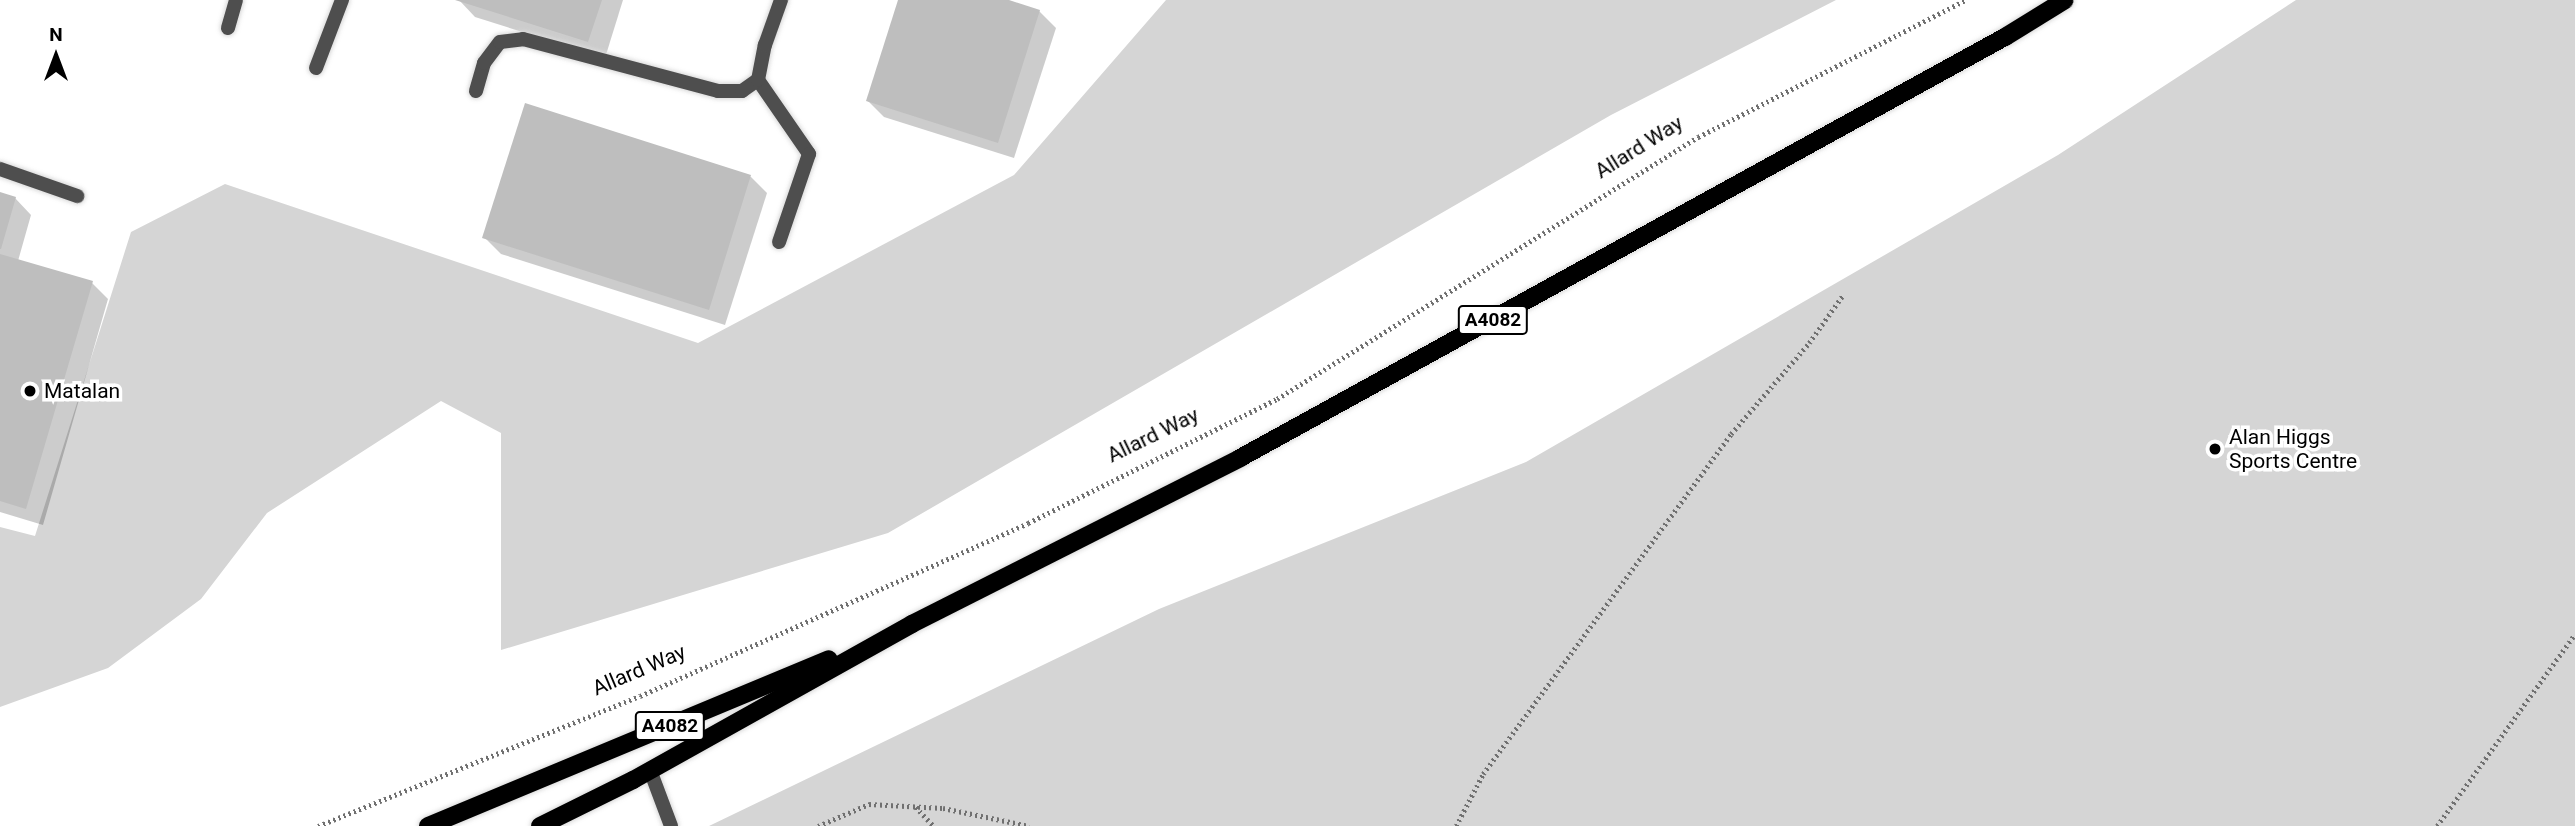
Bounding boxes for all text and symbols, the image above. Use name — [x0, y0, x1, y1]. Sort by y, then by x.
north arrow — [21, 21, 91, 91]
text: N — [49, 23, 63, 46]
street label: Allard Way — [1590, 110, 1688, 184]
road number: A4082 — [1456, 304, 1530, 336]
place label: Matalan — [44, 378, 120, 404]
marker: Matalan — [22, 383, 38, 399]
street label: Allard Way — [1103, 402, 1203, 468]
place label: Alan Higgs Sports Centre — [2229, 424, 2357, 474]
marker: Alan Higgs Sports Centre — [2207, 441, 2223, 457]
street label: Allard Way — [589, 639, 689, 701]
road number: A4082 — [633, 710, 707, 741]

